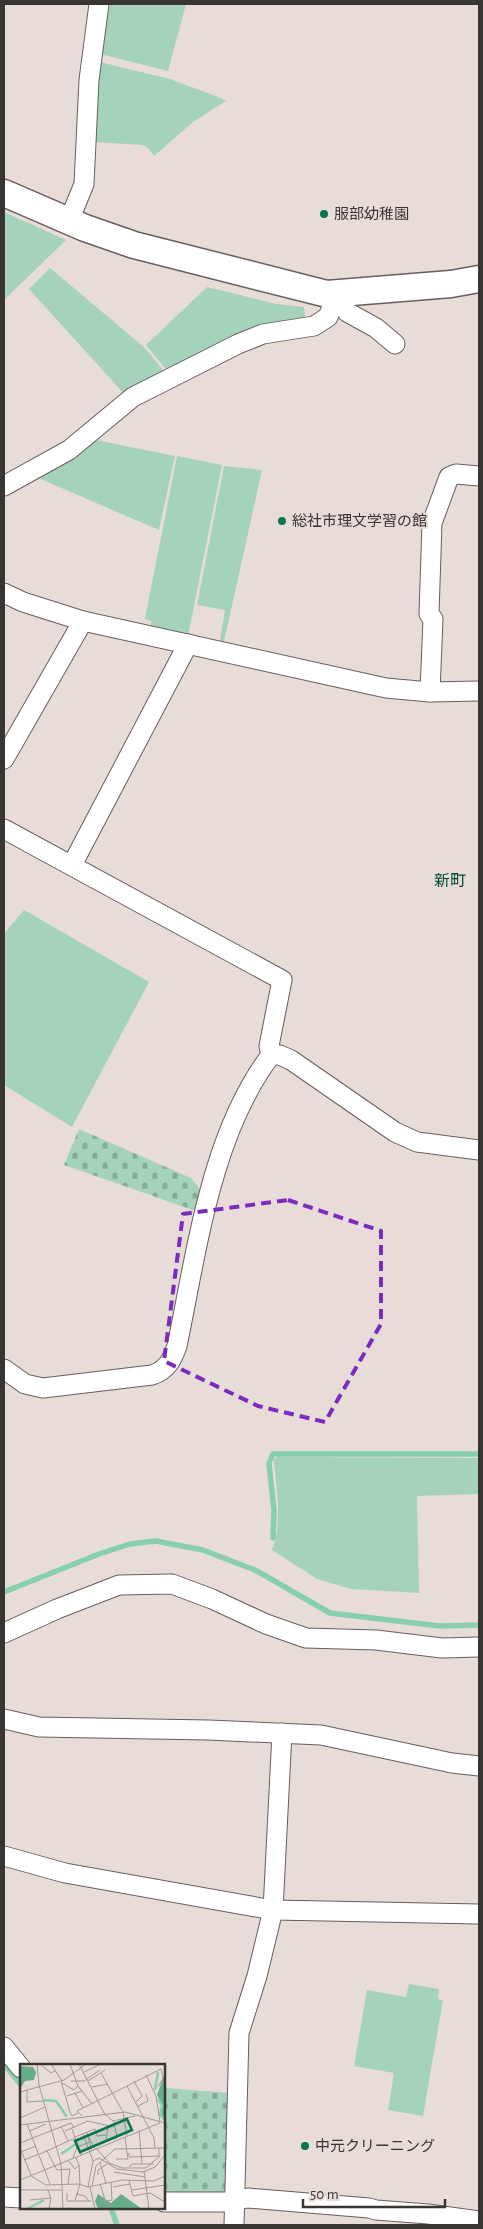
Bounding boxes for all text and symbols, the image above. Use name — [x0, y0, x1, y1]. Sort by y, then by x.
place label: 服部幼稚園 — [334, 206, 409, 222]
marker: 服部幼稚園 — [318, 208, 330, 220]
place label: 総社市理文学習の館 — [292, 513, 427, 529]
marker: 総社市理文学習の館 — [276, 515, 288, 527]
district label: 新町 — [434, 872, 466, 889]
inset map — [20, 2064, 165, 2209]
place label: 中元クリーニング — [315, 2138, 435, 2154]
marker: 中元クリーニング — [299, 2140, 311, 2152]
scale bar — [303, 2176, 446, 2208]
text: 50 m — [310, 2187, 339, 2202]

